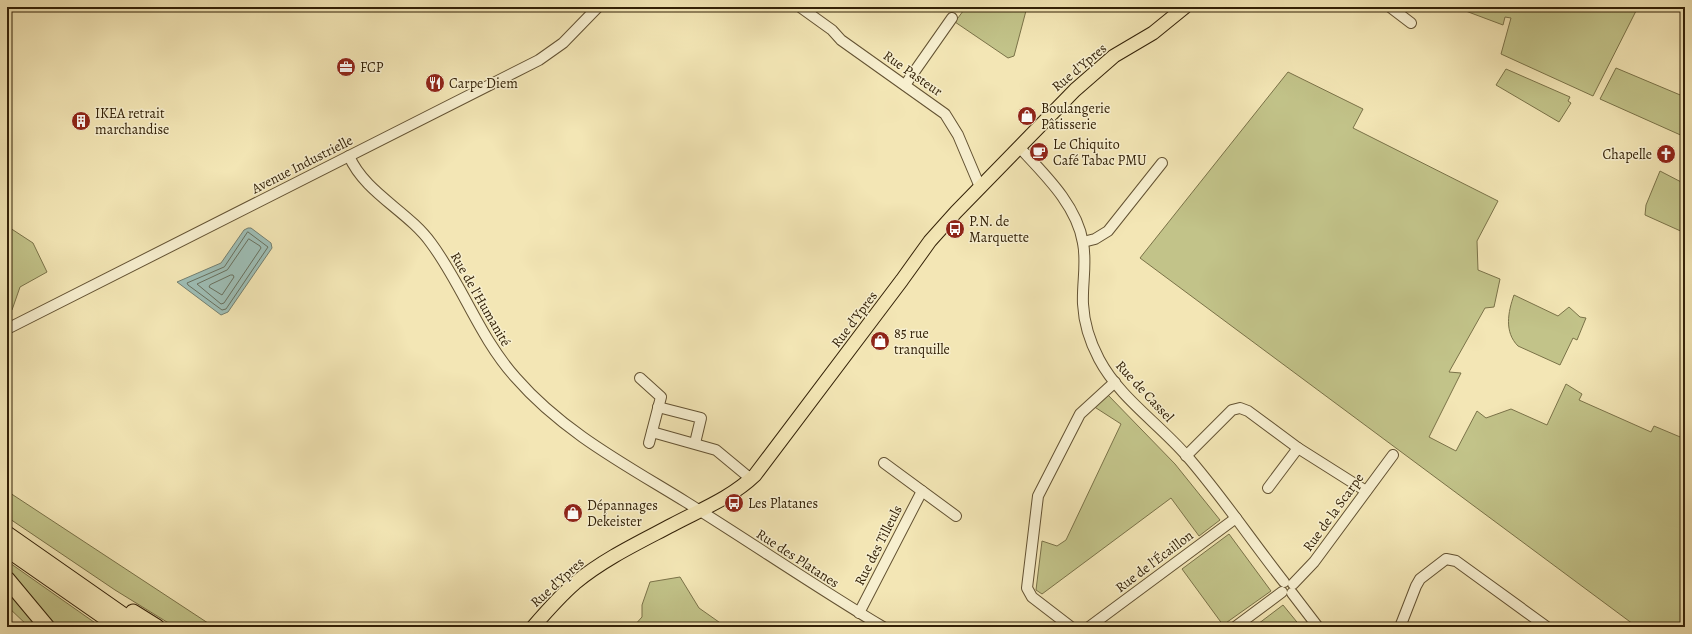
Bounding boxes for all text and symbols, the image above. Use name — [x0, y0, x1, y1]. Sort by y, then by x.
street label: Rue d'Ypres — [1048, 39, 1111, 96]
street label: Rue Pasteur — [879, 46, 947, 101]
office icon: FCP — [335, 56, 357, 78]
place label: FCP — [360, 58, 384, 77]
restaurant icon: Carpe Diem — [424, 72, 446, 94]
place label: Carpe Diem — [449, 74, 518, 93]
place label: Boulangerie Pâtisserie — [1041, 99, 1110, 134]
place label: IKEA retrait marchandise — [95, 104, 169, 139]
shop icon: Boulangerie Pâtisserie — [1016, 105, 1038, 127]
building icon: IKEA retrait marchandise — [70, 110, 92, 132]
street label: Avenue Industrielle — [248, 131, 356, 199]
place label: Le Chiquito Café Tabac PMU — [1053, 135, 1147, 170]
cafe icon: Le Chiquito Café Tabac PMU — [1028, 141, 1050, 163]
church icon: Chapelle — [1655, 143, 1677, 165]
place label: Chapelle — [1602, 145, 1652, 164]
place label: P.N. de Marquette — [969, 212, 1029, 247]
bus stop icon: P.N. de Marquette — [944, 218, 966, 240]
street label: Rue de l'Humanité — [446, 249, 515, 350]
street label: Rue d'Ypres — [827, 287, 882, 351]
place label: 85 rue tranquille — [894, 324, 950, 359]
shop icon: 85 rue tranquille — [869, 330, 891, 352]
street label: Rue de Cassel — [1111, 357, 1178, 427]
street label: Rue de la Scarpe — [1299, 469, 1368, 555]
bus stop icon: Les Platanes — [723, 492, 745, 514]
place label: Les Platanes — [748, 494, 818, 513]
place label: Dépannages Dekeister — [587, 496, 658, 531]
shop icon: Dépannages Dekeister — [562, 502, 584, 524]
street label: Rue des Tilleuls — [850, 502, 907, 589]
street label: Rue des Platanes — [753, 524, 843, 592]
street label: Rue de l'Écaillon — [1111, 526, 1197, 597]
street label: Rue d'Ypres — [526, 553, 588, 612]

